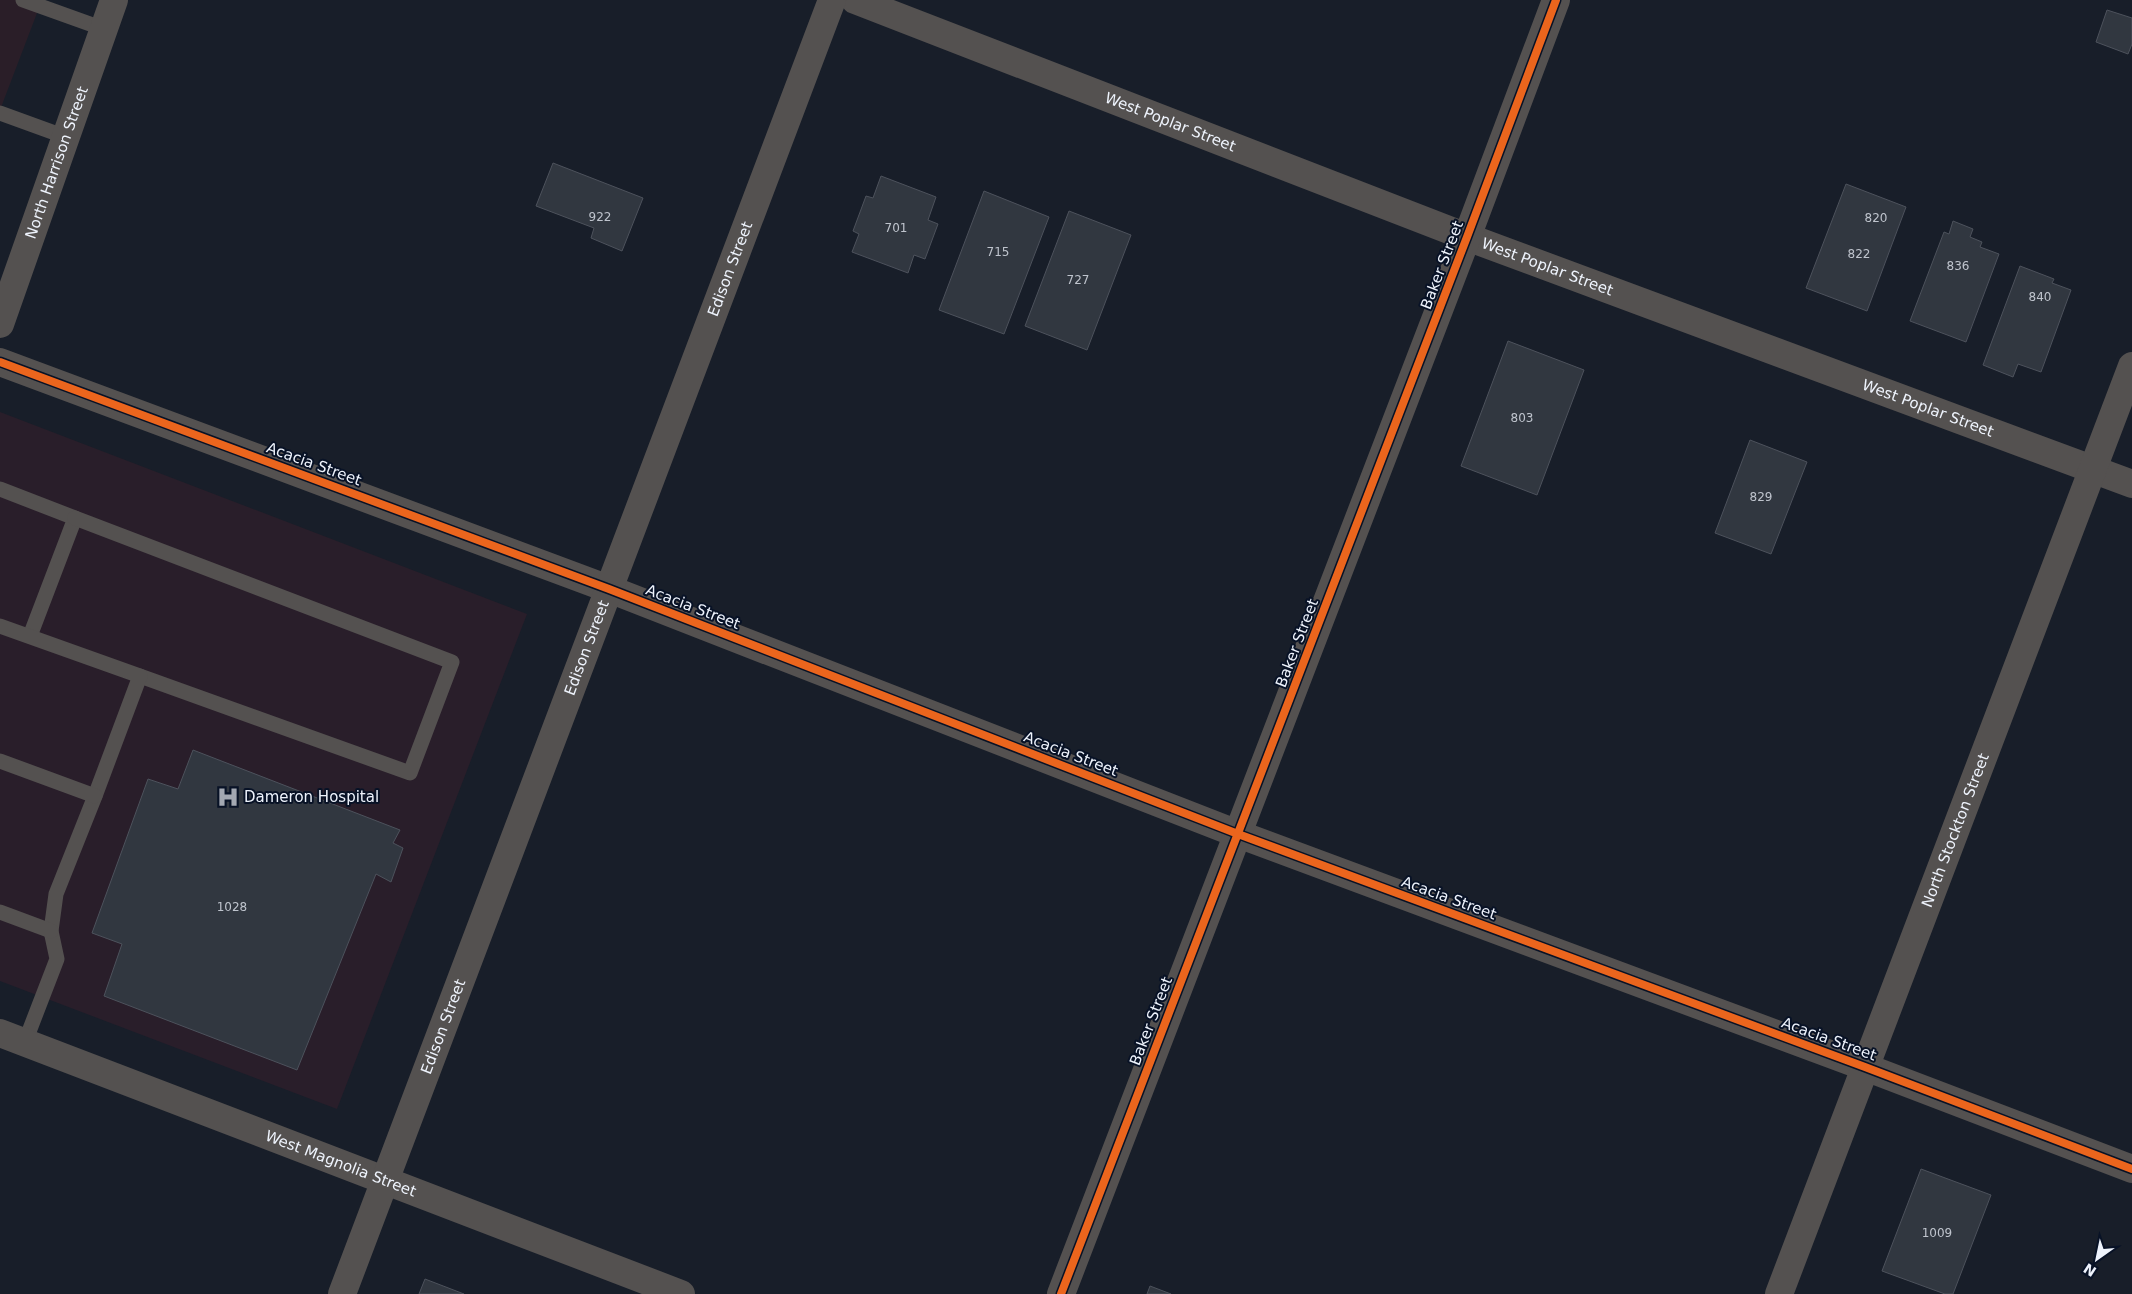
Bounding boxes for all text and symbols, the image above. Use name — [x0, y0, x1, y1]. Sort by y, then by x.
street label: North Harrison Street — [22, 84, 92, 241]
street label: West Poplar Street — [1102, 89, 1238, 156]
house number: 922 — [589, 210, 611, 224]
house number: 820 — [1865, 211, 1887, 225]
street label: Baker Street — [1417, 218, 1467, 312]
street label: Edison Street — [704, 219, 756, 319]
house number: 701 — [885, 221, 907, 235]
street label: West Poplar Street — [1479, 234, 1616, 299]
house number: 715 — [987, 245, 1009, 259]
house number: 822 — [1848, 247, 1870, 261]
house number: 836 — [1947, 259, 1969, 273]
house number: 727 — [1067, 273, 1089, 287]
house number: 840 — [2029, 290, 2051, 304]
street label: West Poplar Street — [1860, 376, 1996, 441]
house number: 803 — [1511, 411, 1533, 425]
street label: Acacia Street — [264, 439, 364, 489]
house number: 829 — [1750, 490, 1772, 504]
street label: Acacia Street — [643, 581, 743, 633]
street label: Baker Street — [1272, 596, 1322, 690]
street label: Edison Street — [561, 598, 613, 698]
street label: Acacia Street — [1021, 728, 1121, 780]
street label: North Stockton Street — [1918, 751, 1993, 910]
hospital icon: Dameron Hospital — [215, 784, 241, 810]
place label: Dameron Hospital — [244, 788, 379, 806]
street label: Acacia Street — [1399, 873, 1499, 923]
house number: 1028 — [217, 900, 247, 914]
street label: Baker Street — [1126, 974, 1176, 1068]
street label: Edison Street — [417, 976, 469, 1077]
street label: Acacia Street — [1779, 1014, 1879, 1064]
street label: West Magnolia Street — [263, 1127, 419, 1201]
house number: 1009 — [1922, 1226, 1952, 1240]
north arrow — [2072, 1234, 2122, 1284]
text: N — [2081, 1260, 2099, 1280]

